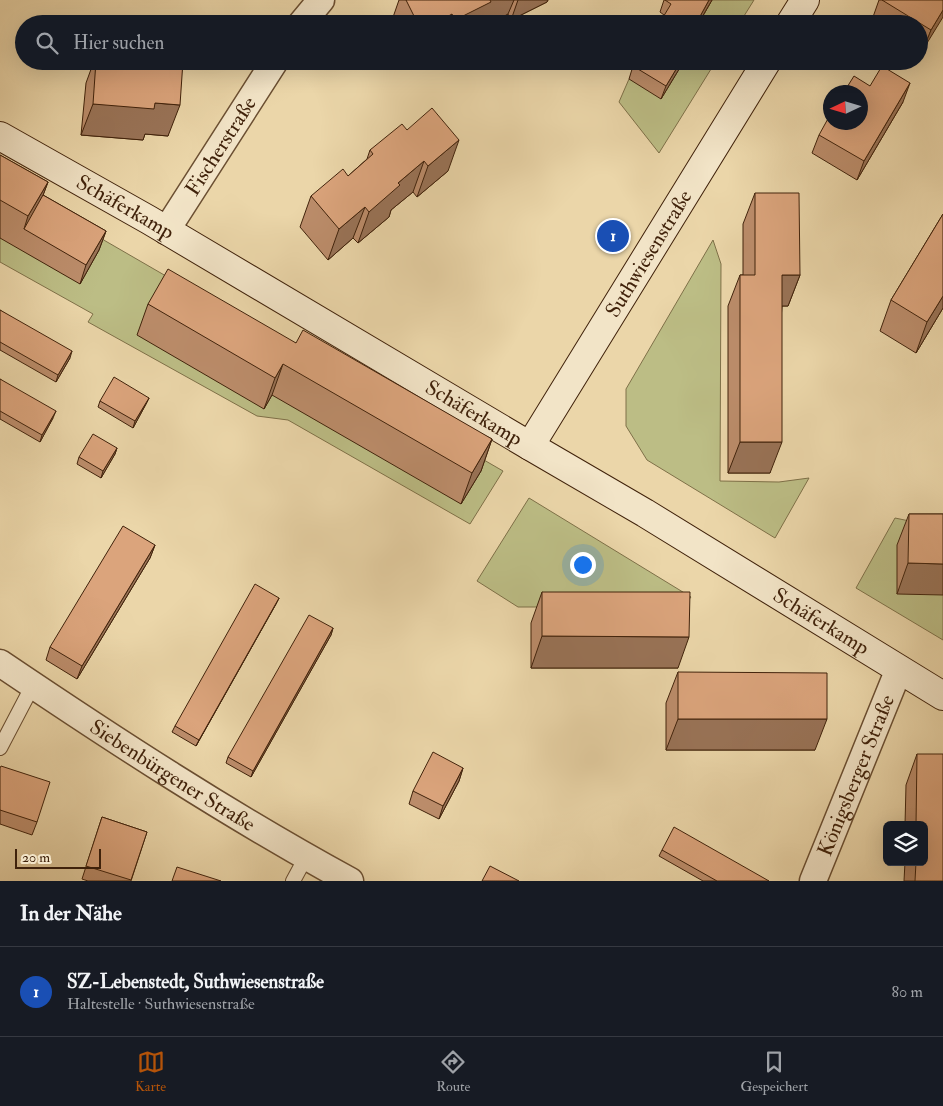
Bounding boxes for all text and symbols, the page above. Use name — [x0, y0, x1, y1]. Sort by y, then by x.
search box — [15, 15, 928, 70]
icon: search — [33, 29, 61, 57]
text: Hier suchen — [73, 31, 164, 55]
north arrow — [823, 85, 868, 130]
street label: Fischerstraße — [179, 91, 263, 201]
street label: Schäferkamp — [71, 169, 179, 246]
street label: Suthwiesenstraße — [599, 185, 698, 322]
pin: 1 — [597, 217, 629, 255]
street label: Schäferkamp — [420, 374, 527, 453]
your location — [570, 552, 596, 578]
street label: Schäferkamp — [768, 582, 874, 662]
street label: Königsberger Straße — [812, 691, 901, 860]
street label: Siebenbürgener Straße — [84, 714, 260, 838]
map controls — [883, 821, 928, 866]
button: layers — [883, 821, 928, 866]
scale bar — [15, 846, 101, 869]
text: 20 m — [22, 849, 50, 866]
text: In der Nähe — [20, 900, 122, 927]
text: SZ-Lebenstedt, Suthwiesenstraße — [67, 970, 324, 994]
text: 1 — [33, 982, 39, 1002]
text: 80 m — [892, 982, 923, 1002]
text: Haltestelle · Suthwiesenstraße — [67, 994, 255, 1014]
tab: Karte — [135, 1048, 166, 1095]
tab: Route — [436, 1048, 470, 1095]
tab: Gespeichert — [740, 1048, 808, 1095]

